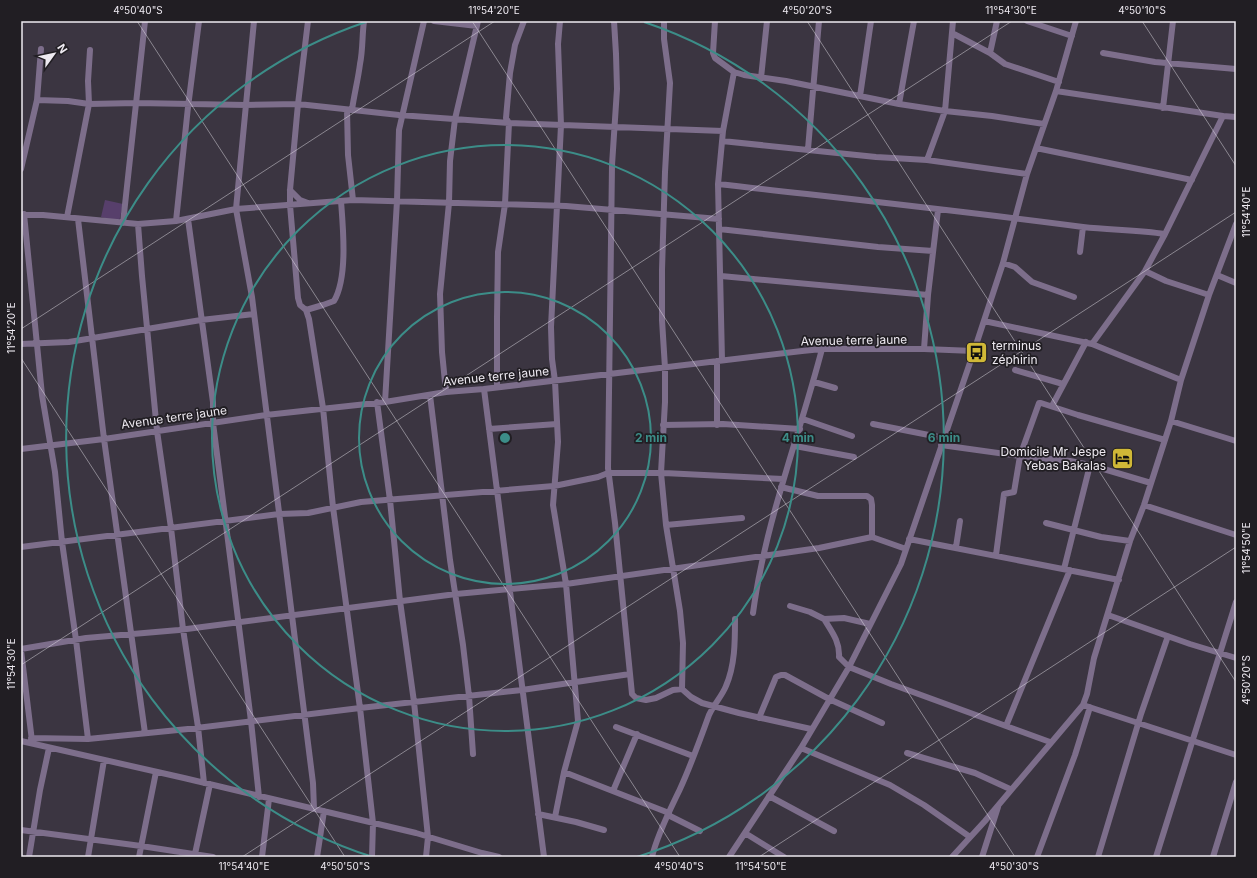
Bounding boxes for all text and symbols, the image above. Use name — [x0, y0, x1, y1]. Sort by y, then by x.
text: 4°50'40"S — [113, 4, 163, 16]
text: 11°54'20"E — [468, 4, 520, 16]
text: 4°50'20"S — [782, 4, 832, 16]
text: 11°54'30"E — [985, 4, 1037, 16]
text: 4°50'10"S — [1118, 4, 1166, 16]
north arrow — [34, 34, 74, 74]
text: N — [54, 41, 71, 56]
text: 11°54'40"E — [1240, 186, 1252, 238]
text: 11°54'20"E — [5, 302, 17, 354]
street label: Avenue terre jaune — [801, 332, 907, 348]
place label: terminus zéphirin — [992, 338, 1041, 367]
bus stop icon: terminus zéphirin — [963, 339, 989, 365]
street label: Avenue terre jaune — [442, 363, 550, 389]
street label: Avenue terre jaune — [120, 402, 228, 432]
text: 2 min — [635, 430, 667, 445]
text: 4 min — [782, 430, 814, 445]
text: 6 min — [928, 430, 960, 445]
centre of rings — [498, 431, 512, 445]
place label: Domicile Mr Jespe Yebas Bakalas — [1000, 444, 1106, 473]
hotel icon: Domicile Mr Jespe Yebas Bakalas — [1109, 445, 1135, 471]
text: 11°54'50"E — [1240, 522, 1252, 574]
text: 11°54'30"E — [5, 638, 17, 690]
text: 4°50'20"S — [1240, 655, 1252, 705]
text: 11°54'40"E — [218, 860, 270, 872]
text: 4°50'50"S — [320, 860, 370, 872]
text: 4°50'40"S — [654, 860, 704, 872]
text: 11°54'50"E — [735, 860, 787, 872]
text: 4°50'30"S — [989, 860, 1039, 872]

